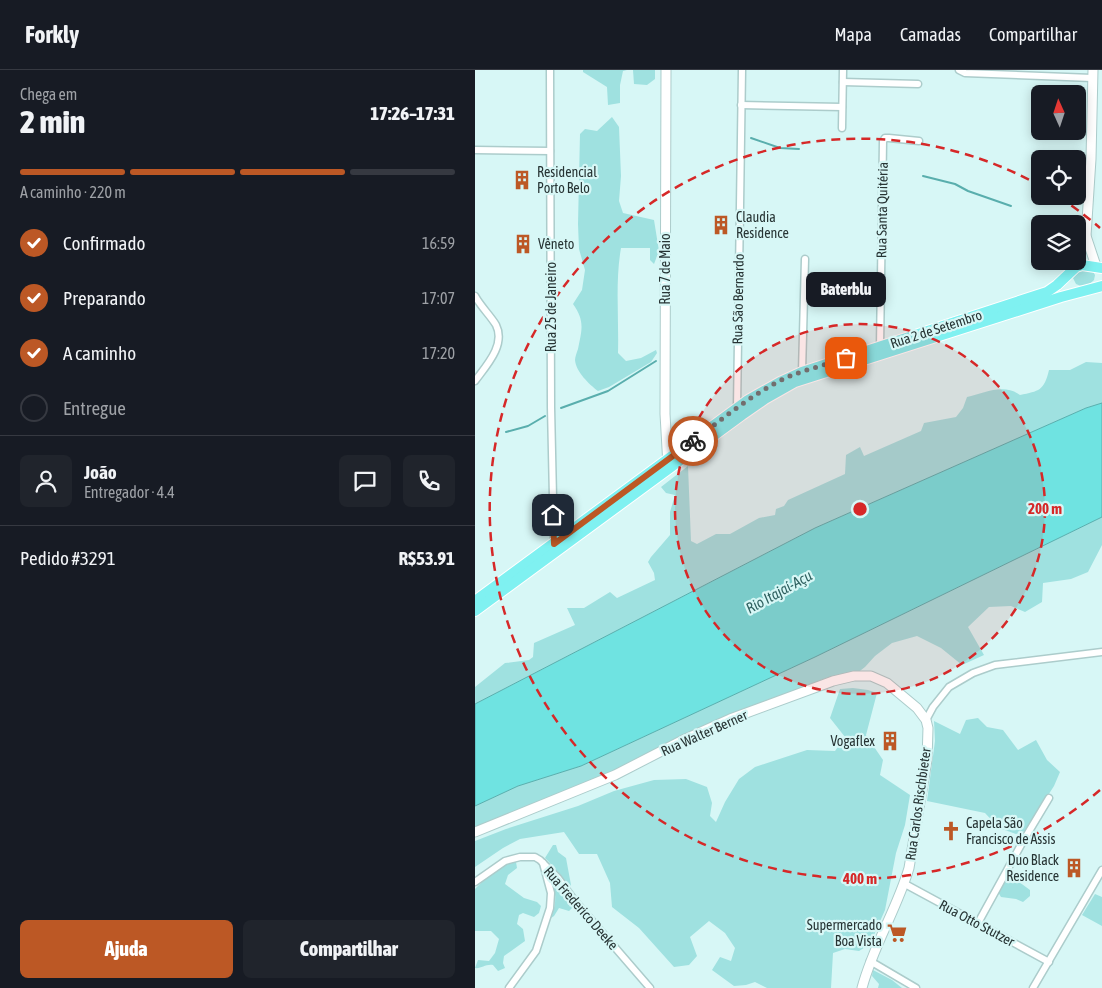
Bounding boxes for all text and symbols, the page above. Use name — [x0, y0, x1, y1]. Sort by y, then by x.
text: Forkly — [25, 21, 79, 48]
text: Mapa — [835, 24, 872, 45]
text: Camadas — [900, 24, 961, 45]
text: Compartilhar — [989, 24, 1077, 45]
text: Chega em — [20, 85, 77, 103]
north arrow — [1031, 85, 1086, 140]
map controls — [1031, 85, 1086, 270]
text: 17:26–17:31 — [370, 102, 455, 124]
text: 2 min — [20, 103, 85, 140]
button: locate — [1031, 150, 1086, 205]
street label: Rua Santa Quitéria — [873, 162, 891, 258]
place label: Residencial Porto Belo — [537, 164, 597, 196]
building icon: Residencial Porto Belo — [511, 169, 533, 191]
text: A caminho · 220 m — [20, 183, 126, 201]
place label: Claudia Residence — [736, 209, 789, 241]
building icon: Claudia Residence — [710, 214, 732, 236]
button: layers — [1031, 215, 1086, 270]
icon: check — [20, 229, 48, 257]
text: Confirmado — [63, 232, 145, 254]
building icon: Vêneto — [512, 233, 534, 255]
street label: Rua 7 de Maio — [657, 233, 673, 305]
text: 16:59 — [422, 234, 455, 252]
place label: Vêneto — [538, 236, 574, 252]
street label: Rua São Bernardo — [729, 253, 747, 345]
street label: Rua 25 de Janeiro — [543, 262, 559, 352]
callout: Baterblu — [806, 273, 886, 308]
text: Baterblu — [820, 280, 872, 298]
icon: check — [20, 284, 48, 312]
text: Preparando — [63, 287, 146, 309]
text: 17:07 — [422, 289, 455, 307]
street label: Rua 2 de Setembro — [888, 307, 984, 351]
pin — [825, 337, 867, 379]
icon: check — [20, 339, 48, 367]
text: A caminho — [63, 342, 136, 364]
text: 17:20 — [422, 344, 455, 362]
icon: bag — [832, 344, 860, 372]
text: Entregue — [63, 397, 126, 419]
courier — [668, 416, 718, 466]
icon: bike — [679, 427, 707, 455]
button: person — [20, 455, 72, 507]
button: chat — [339, 455, 391, 507]
button: phone — [403, 455, 455, 507]
text: João — [84, 461, 117, 483]
text: Entregador · 4.4 — [84, 483, 175, 501]
pin — [532, 494, 574, 536]
centre of rings — [851, 500, 869, 518]
text: 200 m — [1028, 500, 1062, 517]
icon: home — [539, 501, 567, 529]
text: Pedido #3291 — [20, 547, 116, 569]
text: R$53.91 — [398, 547, 455, 569]
water label: Rio Itajaí-Açu — [743, 566, 815, 617]
street label: Rua Walter Berner — [658, 706, 750, 759]
building icon: Vogaflex — [879, 730, 901, 752]
place label: Vogaflex — [830, 733, 875, 749]
street label: Rua Carlos Rischbieter — [902, 746, 934, 861]
place label: Capela São Francisco de Assis — [966, 815, 1055, 847]
church icon: Capela São Francisco de Assis — [940, 820, 962, 842]
place label: Duo Black Residence — [1006, 852, 1059, 884]
building icon: Duo Black Residence — [1063, 857, 1085, 879]
street label: Rua Frederico Deeke — [541, 863, 621, 953]
text: 400 m — [842, 870, 877, 887]
street label: Rua Otto Stutzer — [937, 896, 1018, 950]
place label: Supermercado Boa Vista — [807, 917, 882, 949]
button: Ajuda — [20, 920, 233, 978]
button: Compartilhar — [243, 920, 455, 978]
supermarket icon: Supermercado Boa Vista — [886, 922, 908, 944]

